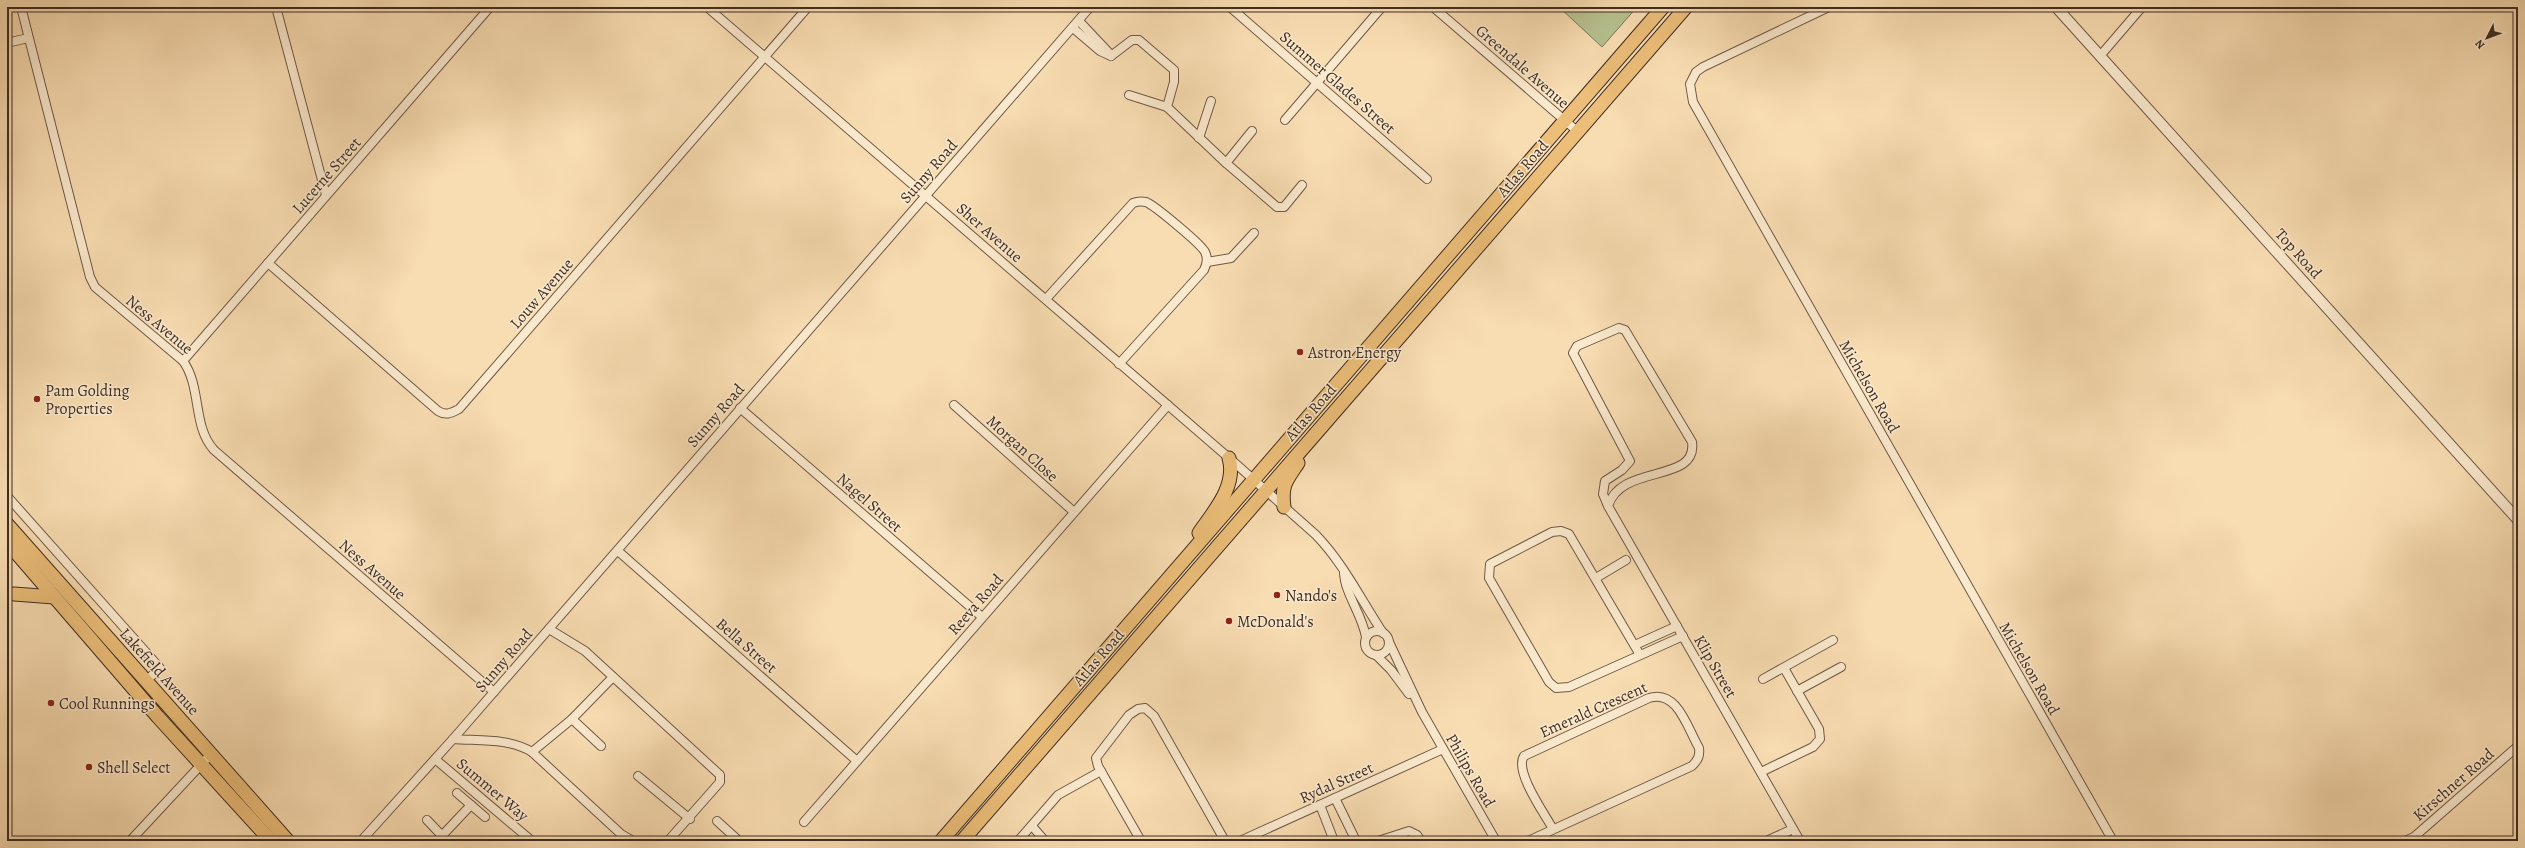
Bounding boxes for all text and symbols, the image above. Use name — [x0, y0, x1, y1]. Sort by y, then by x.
north arrow — [2467, 18, 2507, 58]
street label: Greendale Avenue — [1471, 20, 1574, 114]
street label: Summer Glades Street — [1275, 26, 1400, 139]
text: N — [2472, 36, 2488, 52]
street label: Lucerne Street — [287, 133, 366, 219]
street label: Sunny Road — [895, 135, 963, 208]
street label: Atlas Road — [1491, 135, 1554, 203]
street label: Sher Avenue — [952, 198, 1027, 268]
street label: Top Road — [2270, 224, 2327, 284]
street label: Louw Avenue — [505, 254, 579, 334]
street label: Ness Avenue — [121, 290, 198, 360]
street label: Michelson Road — [1834, 336, 1905, 437]
place label: Astron Energy — [1307, 342, 1402, 364]
marker: Astron Energy — [1295, 347, 1305, 357]
street label: Sunny Road — [682, 379, 750, 452]
street label: Atlas Road — [1279, 379, 1342, 447]
place label: Pam Golding Properties — [45, 380, 130, 420]
marker: Pam Golding Properties — [32, 394, 42, 404]
street label: Morgan Close — [982, 410, 1063, 487]
street label: Nagel Street — [832, 468, 907, 537]
street label: Ness Avenue — [334, 535, 411, 605]
street label: Reeva Road — [943, 569, 1009, 640]
place label: Nando's — [1285, 585, 1337, 607]
marker: Nando's — [1272, 590, 1282, 600]
place label: McDonald's — [1237, 611, 1314, 633]
street label: Bella Street — [711, 613, 782, 678]
marker: McDonald's — [1224, 616, 1234, 626]
street label: Michelson Road — [1994, 618, 2065, 719]
street label: Lakefield Avenue — [114, 623, 204, 720]
street label: Sunny Road — [470, 624, 538, 697]
street label: Atlas Road — [1067, 624, 1130, 692]
street label: Klip Street — [1688, 631, 1742, 702]
street label: Emerald Crescent — [1536, 676, 1651, 743]
place label: Cool Runnings — [59, 693, 155, 715]
marker: Cool Runnings — [46, 698, 56, 708]
street label: Philips Road — [1440, 730, 1500, 812]
street label: Kirschner Road — [2408, 743, 2499, 826]
street label: Summer Way — [452, 753, 534, 827]
place label: Shell Select — [97, 757, 170, 779]
street label: Rydal Street — [1296, 757, 1377, 809]
marker: Shell Select — [84, 762, 94, 772]

